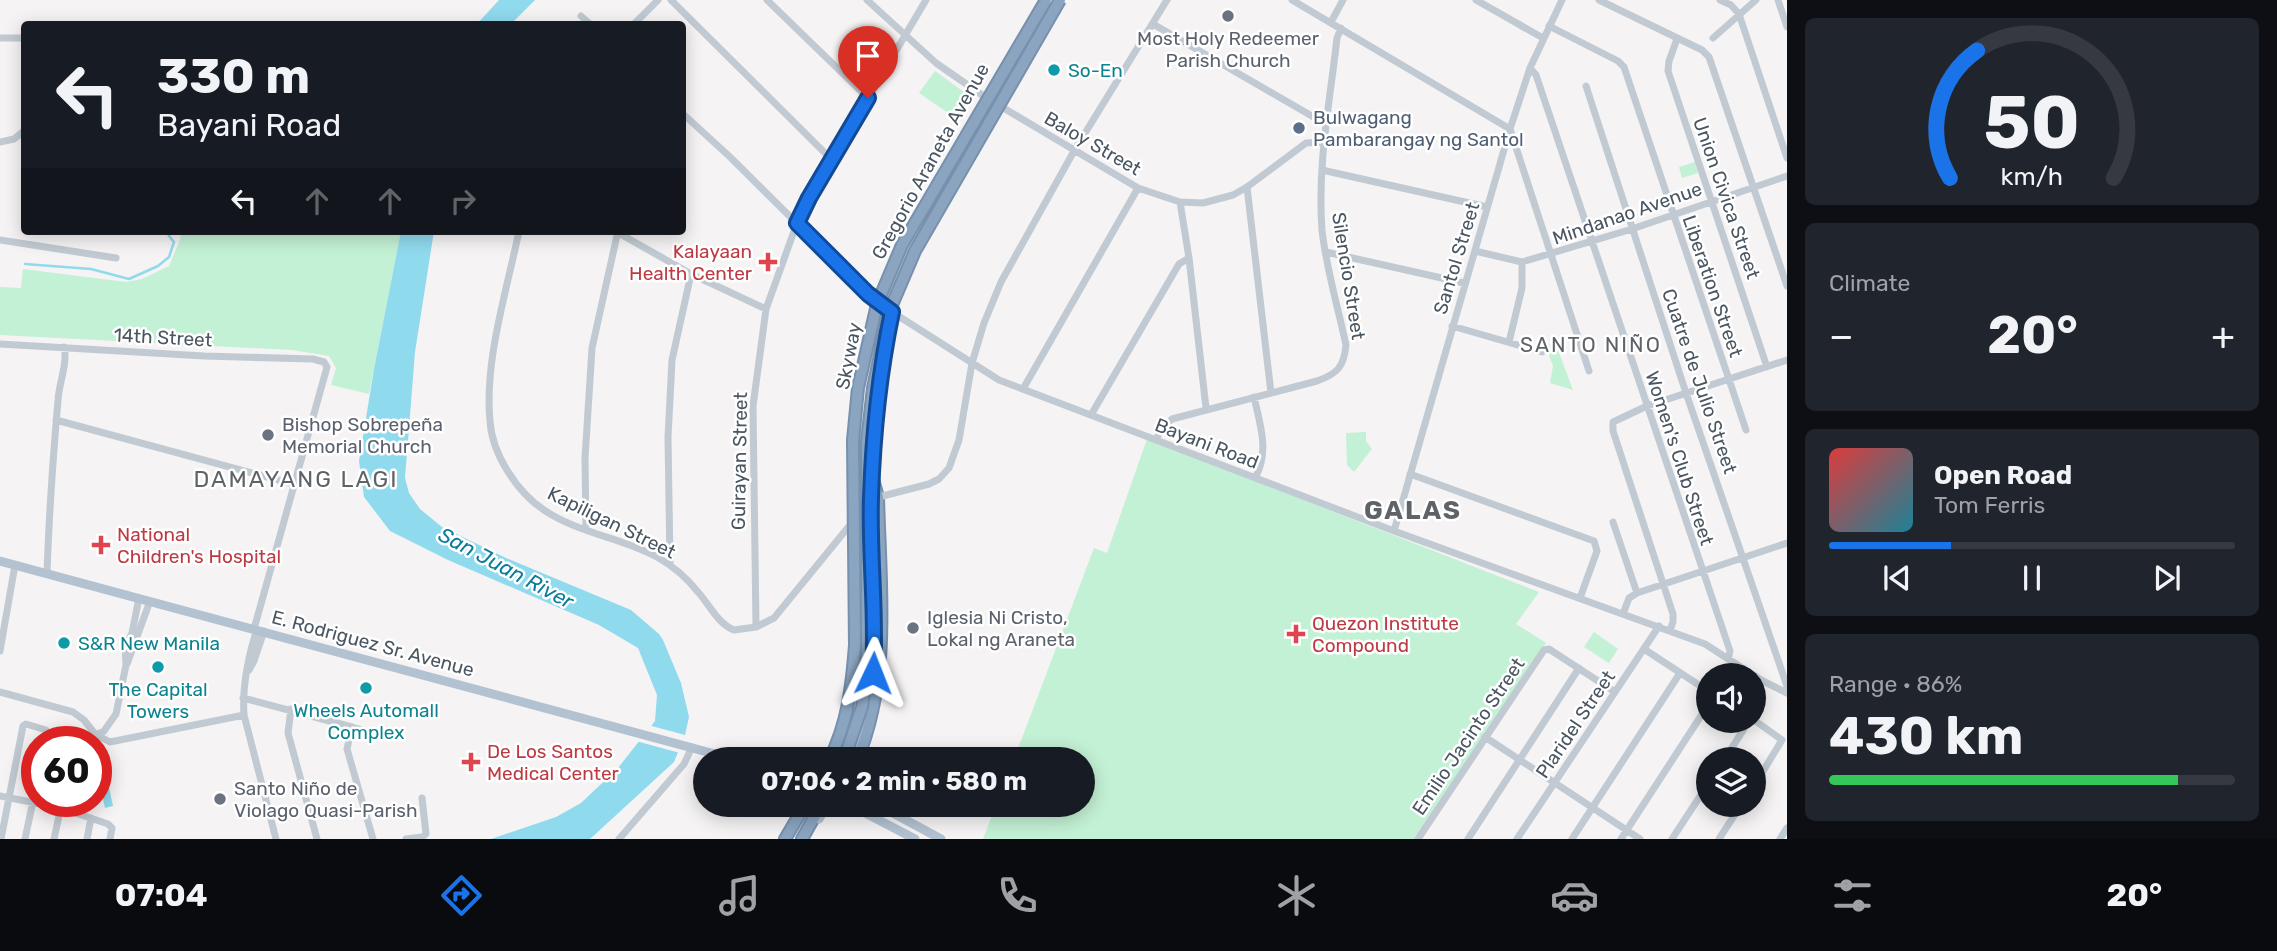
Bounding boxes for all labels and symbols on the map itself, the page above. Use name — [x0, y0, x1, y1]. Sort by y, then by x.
marker: Most Holy Redeemer Parish Church — [1220, 8, 1236, 24]
pin — [838, 26, 898, 98]
place label: Most Holy Redeemer Parish Church — [1137, 27, 1320, 72]
street label: Gregorio Araneta Avenue — [867, 59, 994, 263]
place label: So-En — [1068, 59, 1123, 82]
marker: So-En — [1046, 62, 1062, 78]
street label: Baloy Street — [1040, 106, 1146, 181]
place label: Bulwagang Pambarangay ng Santol — [1313, 106, 1524, 151]
street label: Union Civica Street — [1688, 114, 1765, 283]
marker: Bulwagang Pambarangay ng Santol — [1291, 120, 1307, 136]
street label: Mindanao Avenue — [1549, 177, 1705, 250]
street label: Santol Street — [1428, 199, 1485, 317]
street label: Silencio Street — [1327, 211, 1370, 342]
street label: Liberation Street — [1677, 212, 1748, 361]
place label: Kalayaan Health Center — [629, 240, 753, 285]
marker: Kalayaan Health Center — [758, 252, 778, 272]
street label: Cuatre de Julio Street — [1657, 286, 1742, 477]
street label: Skyway — [831, 321, 866, 392]
street label: 14th Street — [113, 323, 213, 352]
district label: SANTO NIÑO — [1520, 332, 1662, 357]
street label: Women's Club Street — [1640, 368, 1719, 549]
street label: Guirayan Street — [727, 391, 752, 530]
place label: Bishop Sobrepeña Memorial Church — [282, 413, 443, 458]
street label: Bayani Road — [1152, 413, 1262, 474]
marker: Bishop Sobrepeña Memorial Church — [260, 427, 276, 443]
district label: DAMAYANG LAGI — [194, 465, 398, 493]
street label: Kapiligan Street — [544, 481, 680, 564]
district label: GALAS — [1364, 495, 1462, 526]
water label: San Juan River — [434, 521, 579, 614]
place label: National Children's Hospital — [117, 523, 281, 568]
marker: National Children's Hospital — [91, 535, 111, 555]
street label: E. Rodriguez Sr. Avenue — [269, 605, 477, 682]
place label: Iglesia Ni Cristo, Lokal ng Araneta — [927, 606, 1075, 651]
place label: Quezon Institute Compound — [1312, 612, 1459, 657]
marker: Iglesia Ni Cristo, Lokal ng Araneta — [905, 620, 921, 636]
marker: Quezon Institute Compound — [1286, 624, 1306, 644]
place label: S&R New Manila — [78, 632, 220, 655]
marker: S&R New Manila — [56, 635, 72, 651]
position arrow — [836, 636, 910, 710]
street label: Emilio Jacinto Street — [1407, 653, 1530, 819]
marker: The Capital Towers — [150, 659, 166, 675]
street label: Plaridel Street — [1531, 665, 1620, 783]
place label: The Capital Towers — [108, 678, 208, 723]
marker: Wheels Automall Complex — [358, 680, 374, 696]
place label: Wheels Automall Complex — [293, 699, 439, 744]
speed limit sign: 60 — [21, 726, 112, 817]
place label: De Los Santos Medical Center — [487, 740, 620, 785]
marker: De Los Santos Medical Center — [461, 752, 481, 772]
place label: Santo Niño de Violago Quasi-Parish — [234, 777, 418, 822]
marker: Santo Niño de Violago Quasi-Parish — [212, 791, 228, 807]

